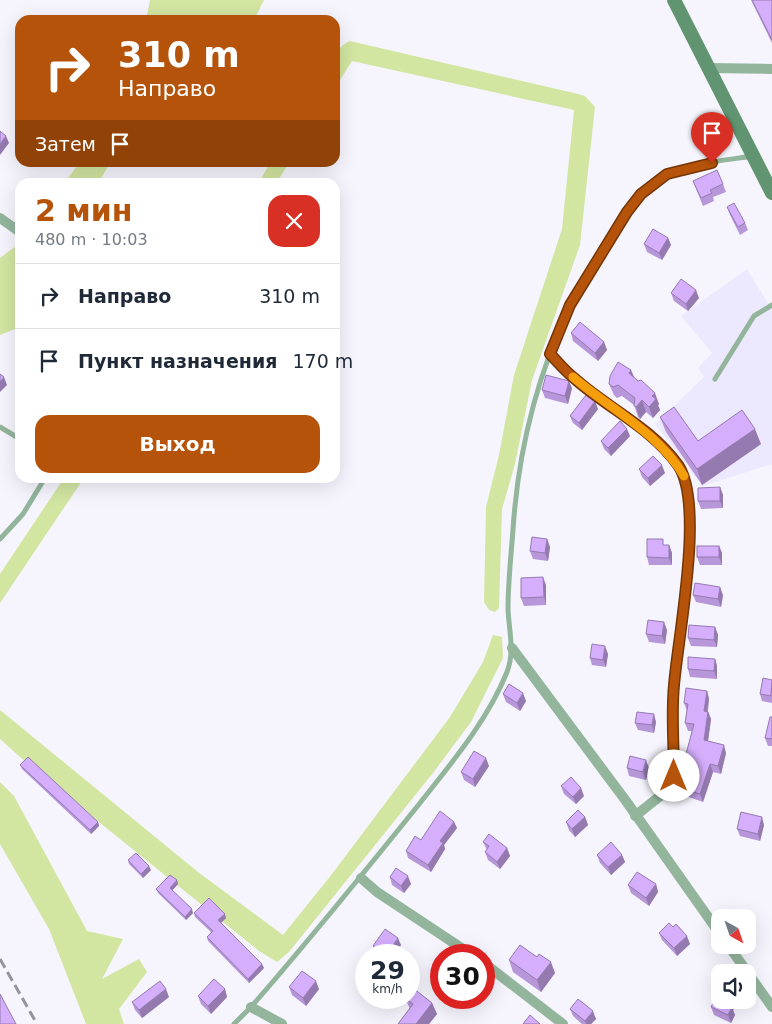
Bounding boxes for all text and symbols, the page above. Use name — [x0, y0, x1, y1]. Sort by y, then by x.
icon: right — [35, 35, 100, 100]
text: 310 m — [118, 35, 240, 75]
text: Направо — [118, 76, 216, 101]
pin — [691, 112, 733, 163]
icon: arrive — [698, 119, 726, 147]
icon: arrive — [106, 130, 134, 158]
text: Затем — [35, 133, 96, 155]
text: 2 мин — [35, 193, 133, 228]
button: close — [268, 195, 320, 247]
text: 480 m · 10:03 — [35, 230, 148, 249]
icon: right — [35, 282, 63, 310]
text: Направо — [78, 285, 171, 307]
text: 310 m — [259, 285, 320, 307]
icon: arrive — [35, 347, 63, 375]
text: Пункт назначения — [78, 350, 277, 372]
text: 170 m — [292, 350, 353, 372]
button: Выход — [35, 415, 320, 473]
position arrow — [647, 749, 699, 801]
north arrow — [711, 909, 756, 954]
map controls — [711, 909, 756, 1009]
speed limit sign: 30 — [430, 944, 495, 1009]
text: 29 — [370, 956, 405, 985]
button: sound — [711, 964, 756, 1009]
text: km/h — [372, 982, 403, 996]

